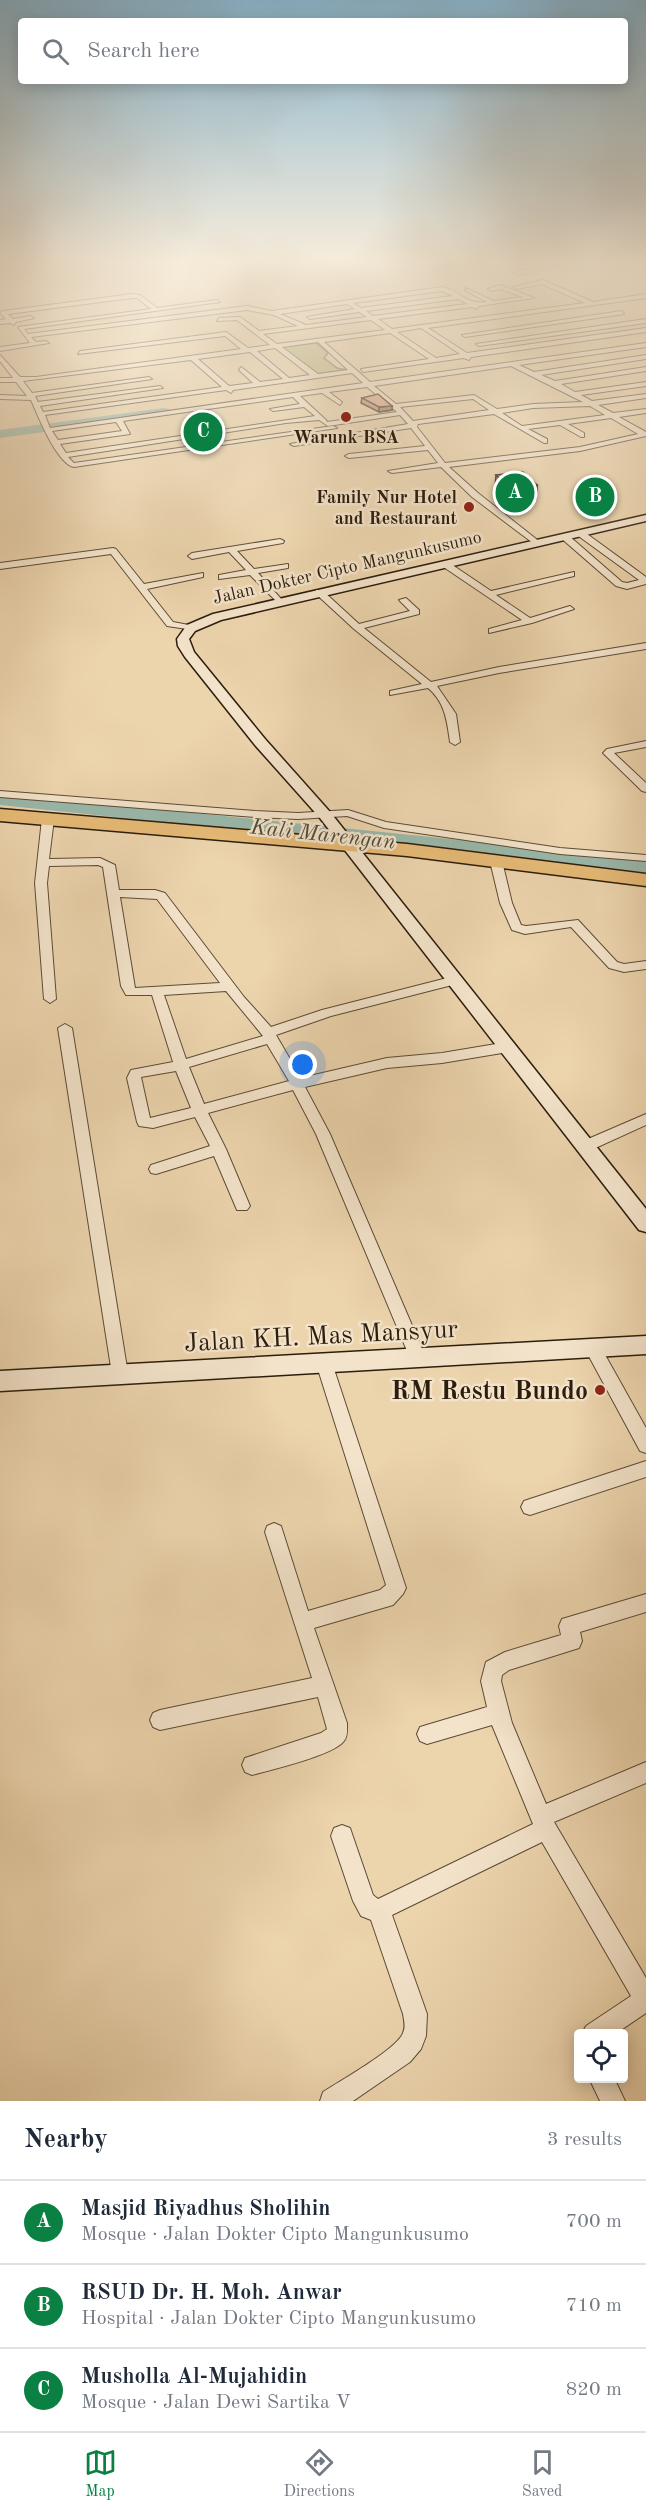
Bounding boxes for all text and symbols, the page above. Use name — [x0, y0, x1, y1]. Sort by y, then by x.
search box — [18, 18, 628, 84]
icon: search — [39, 35, 72, 68]
text: Search here — [87, 40, 200, 62]
pin: C — [184, 410, 222, 454]
marker: Warunk BSA — [339, 410, 353, 424]
place label: Warunk BSA — [293, 429, 400, 447]
pin: A — [496, 470, 534, 516]
pin: B — [576, 474, 614, 520]
place label: Family Nur Hotel and Restaurant — [316, 489, 457, 528]
marker: Family Nur Hotel and Restaurant — [462, 500, 476, 514]
street label: Jalan Dokter Cipto Mangunkusumo — [211, 528, 483, 608]
water label: Kali Marengan — [248, 816, 397, 854]
your location — [288, 1050, 317, 1079]
street label: Jalan KH. Mas Mansyur — [183, 1317, 459, 1357]
place label: RM Restu Bundo — [391, 1379, 588, 1405]
marker: RM Restu Bundo — [593, 1383, 607, 1397]
map controls — [574, 2029, 628, 2083]
button: locate — [574, 2029, 628, 2083]
text: Nearby — [24, 2127, 108, 2153]
text: 3 results — [547, 2130, 622, 2150]
text: Masjid Riyadhus Sholihin — [81, 2198, 330, 2220]
text: A — [36, 2212, 51, 2232]
text: 700 m — [566, 2212, 622, 2232]
text: Mosque · Jalan Dokter Cipto Mangunkusumo — [81, 2225, 469, 2245]
text: RSUD Dr. H. Moh. Anwar — [81, 2282, 342, 2304]
text: B — [36, 2296, 51, 2316]
text: 710 m — [566, 2296, 622, 2316]
text: Hospital · Jalan Dokter Cipto Mangunkusumo — [81, 2309, 476, 2329]
text: Musholla Al-Mujahidin — [81, 2366, 307, 2388]
text: C — [37, 2380, 50, 2400]
text: 820 m — [566, 2380, 622, 2400]
text: Mosque · Jalan Dewi Sartika V — [81, 2393, 351, 2413]
tab: Map — [84, 2446, 117, 2502]
tab: Directions — [284, 2446, 355, 2502]
tab: Saved — [522, 2446, 562, 2502]

